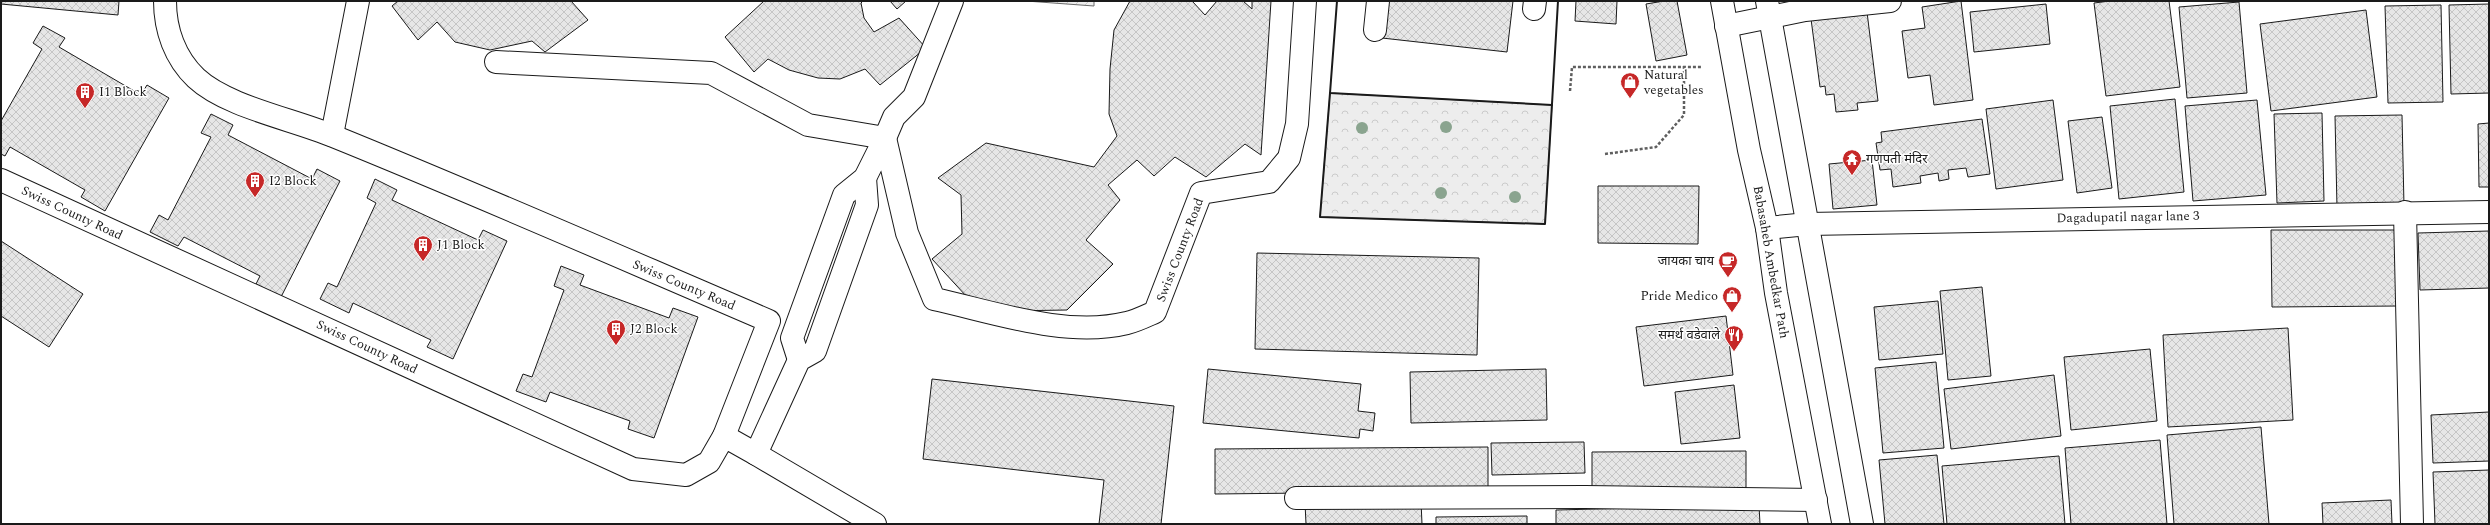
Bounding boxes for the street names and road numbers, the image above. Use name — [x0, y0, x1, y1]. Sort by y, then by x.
street label: Swiss County Road — [18, 181, 126, 245]
street label: Babasaheb Ambedkar Path — [1748, 184, 1794, 340]
street label: Swiss County Road — [1151, 195, 1209, 305]
street label: Dagadupatil nagar lane 3 — [2056, 206, 2200, 228]
street label: Swiss County Road — [629, 254, 739, 316]
street label: Swiss County Road — [313, 315, 421, 379]

